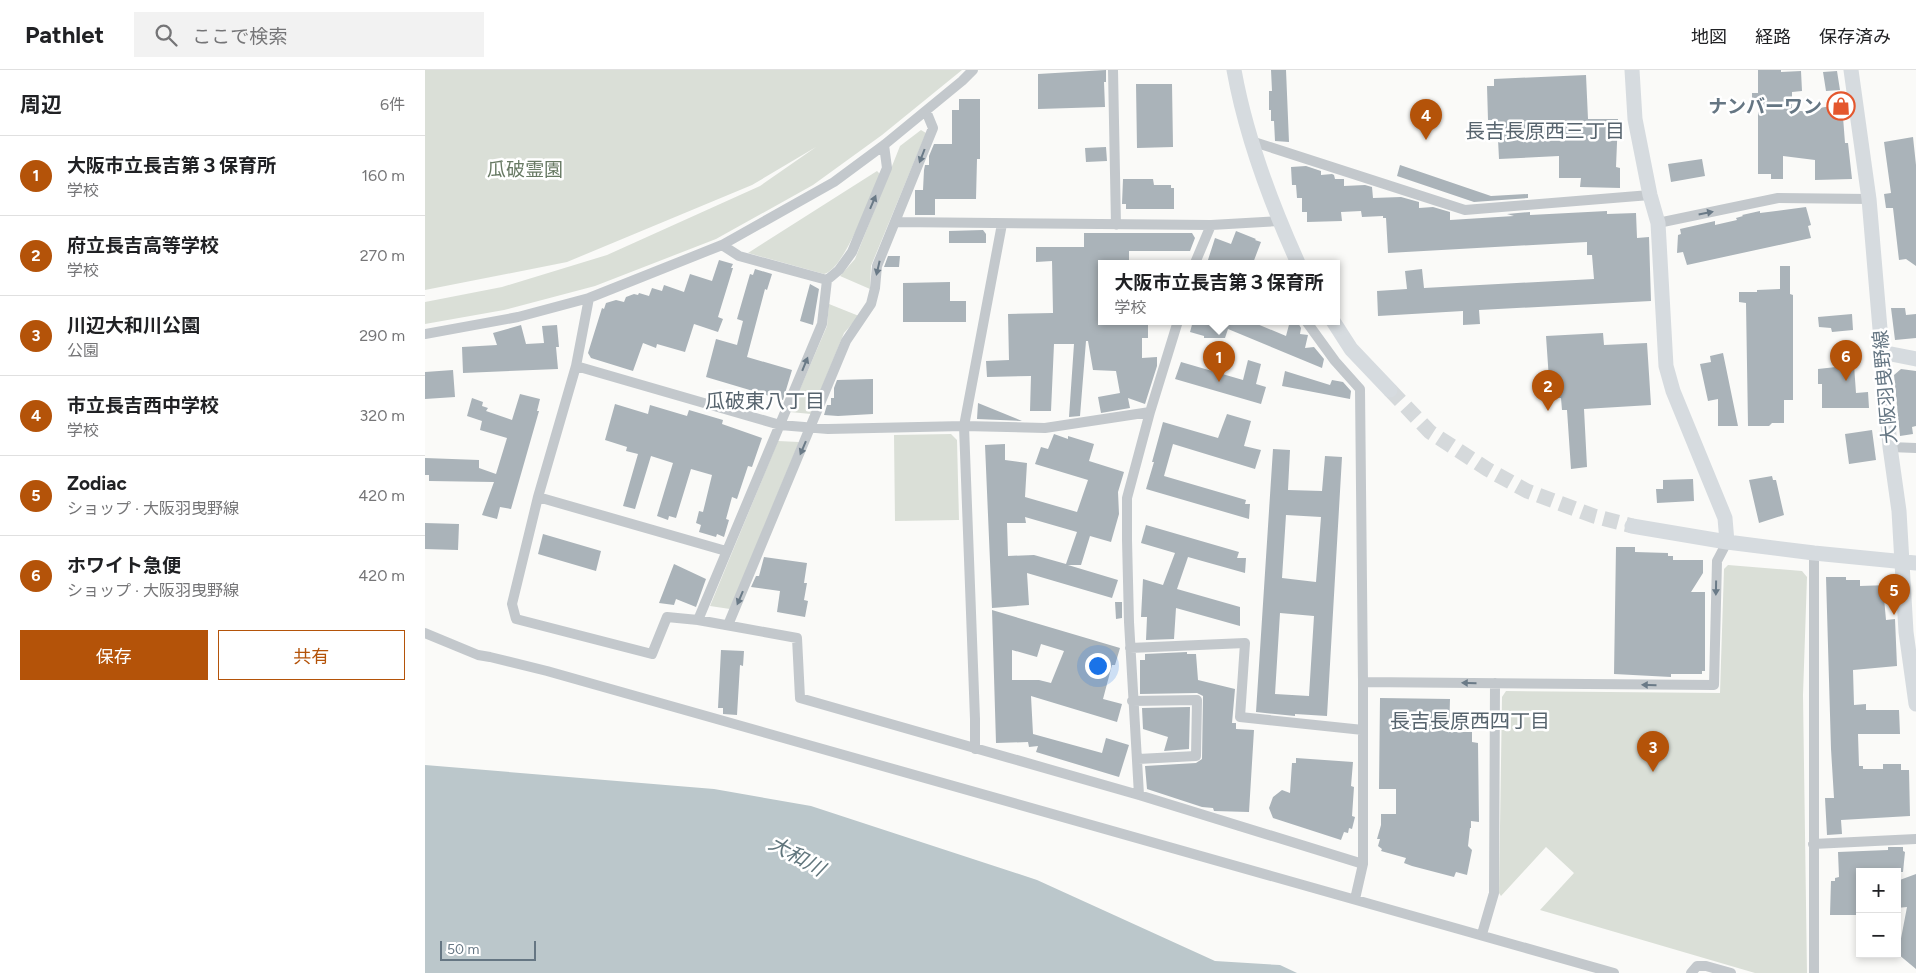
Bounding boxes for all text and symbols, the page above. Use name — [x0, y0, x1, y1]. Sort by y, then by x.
search box — [134, 12, 484, 57]
text: Pathlet — [25, 20, 104, 49]
icon: search — [152, 21, 180, 49]
text: ここで検索 — [192, 25, 287, 48]
text: 地図 — [1691, 26, 1727, 48]
text: 経路 — [1755, 26, 1791, 48]
text: 保存済み — [1819, 26, 1891, 48]
shop icon: ナンバーワン — [1826, 91, 1856, 121]
text: 周辺 — [20, 92, 62, 117]
text: 6件 — [380, 95, 405, 114]
place label: ナンバーワン — [1708, 95, 1822, 118]
pin: 4 — [1410, 99, 1442, 140]
district label: 長吉長原西三丁目 — [1465, 119, 1625, 143]
one-way arrow — [917, 149, 925, 164]
text: 大阪市立長吉第３保育所 — [67, 154, 276, 177]
park label: 瓜破霊園 — [487, 158, 563, 181]
text: 1 — [33, 166, 39, 185]
text: 160 m — [362, 166, 405, 185]
text: 学校 — [67, 181, 99, 200]
one-way arrow — [869, 194, 877, 209]
one-way arrow — [1699, 209, 1714, 217]
text: 府立長吉高等学校 — [67, 234, 219, 257]
text: 2 — [31, 246, 41, 265]
text: 270 m — [360, 246, 405, 265]
one-way arrow — [874, 260, 882, 275]
popup — [1098, 260, 1340, 325]
text: 学校 — [67, 261, 99, 280]
text: 大阪市立長吉第３保育所 — [1114, 271, 1324, 294]
text: 学校 — [1114, 298, 1147, 317]
text: 川辺大和川公園 — [67, 314, 200, 337]
text: 3 — [32, 326, 40, 345]
text: 290 m — [359, 326, 405, 345]
street label: 大阪羽曳野線 — [1869, 329, 1901, 445]
pin: 6 — [1830, 340, 1862, 381]
text: 公園 — [67, 341, 99, 360]
pin: 1 — [1203, 341, 1235, 382]
one-way arrow — [802, 357, 810, 371]
pin: 2 — [1532, 370, 1564, 411]
district label: 瓜破東八丁目 — [705, 389, 825, 413]
text: 市立長吉西中学校 — [67, 394, 219, 417]
text: 4 — [31, 406, 41, 425]
text: 320 m — [360, 406, 405, 425]
text: 学校 — [67, 421, 99, 440]
one-way arrow — [798, 441, 806, 455]
text: Zodiac — [67, 472, 127, 495]
text: 5 — [31, 486, 41, 505]
text: 420 m — [358, 486, 405, 505]
text: ショップ · 大阪羽曳野線 — [67, 499, 239, 518]
text: ホワイト急便 — [67, 554, 181, 577]
text: 6 — [31, 566, 41, 585]
text: 420 m — [358, 566, 405, 585]
pin: 5 — [1878, 574, 1910, 615]
one-way arrow — [1712, 580, 1720, 596]
text: ショップ · 大阪羽曳野線 — [67, 581, 239, 600]
one-way arrow — [735, 591, 743, 605]
button: 保存 — [20, 630, 208, 680]
button: 共有 — [218, 630, 405, 680]
your location — [1085, 653, 1111, 679]
one-way arrow — [1461, 679, 1477, 687]
one-way arrow — [1641, 680, 1657, 688]
district label: 長吉長原西四丁目 — [1390, 709, 1550, 733]
pin: 3 — [1637, 731, 1669, 772]
water label: 大和川 — [765, 831, 831, 882]
map controls — [1856, 868, 1901, 958]
button: + — [1856, 868, 1901, 913]
button: − — [1856, 913, 1901, 958]
scale bar — [440, 938, 536, 961]
text: 50 m — [447, 941, 479, 958]

